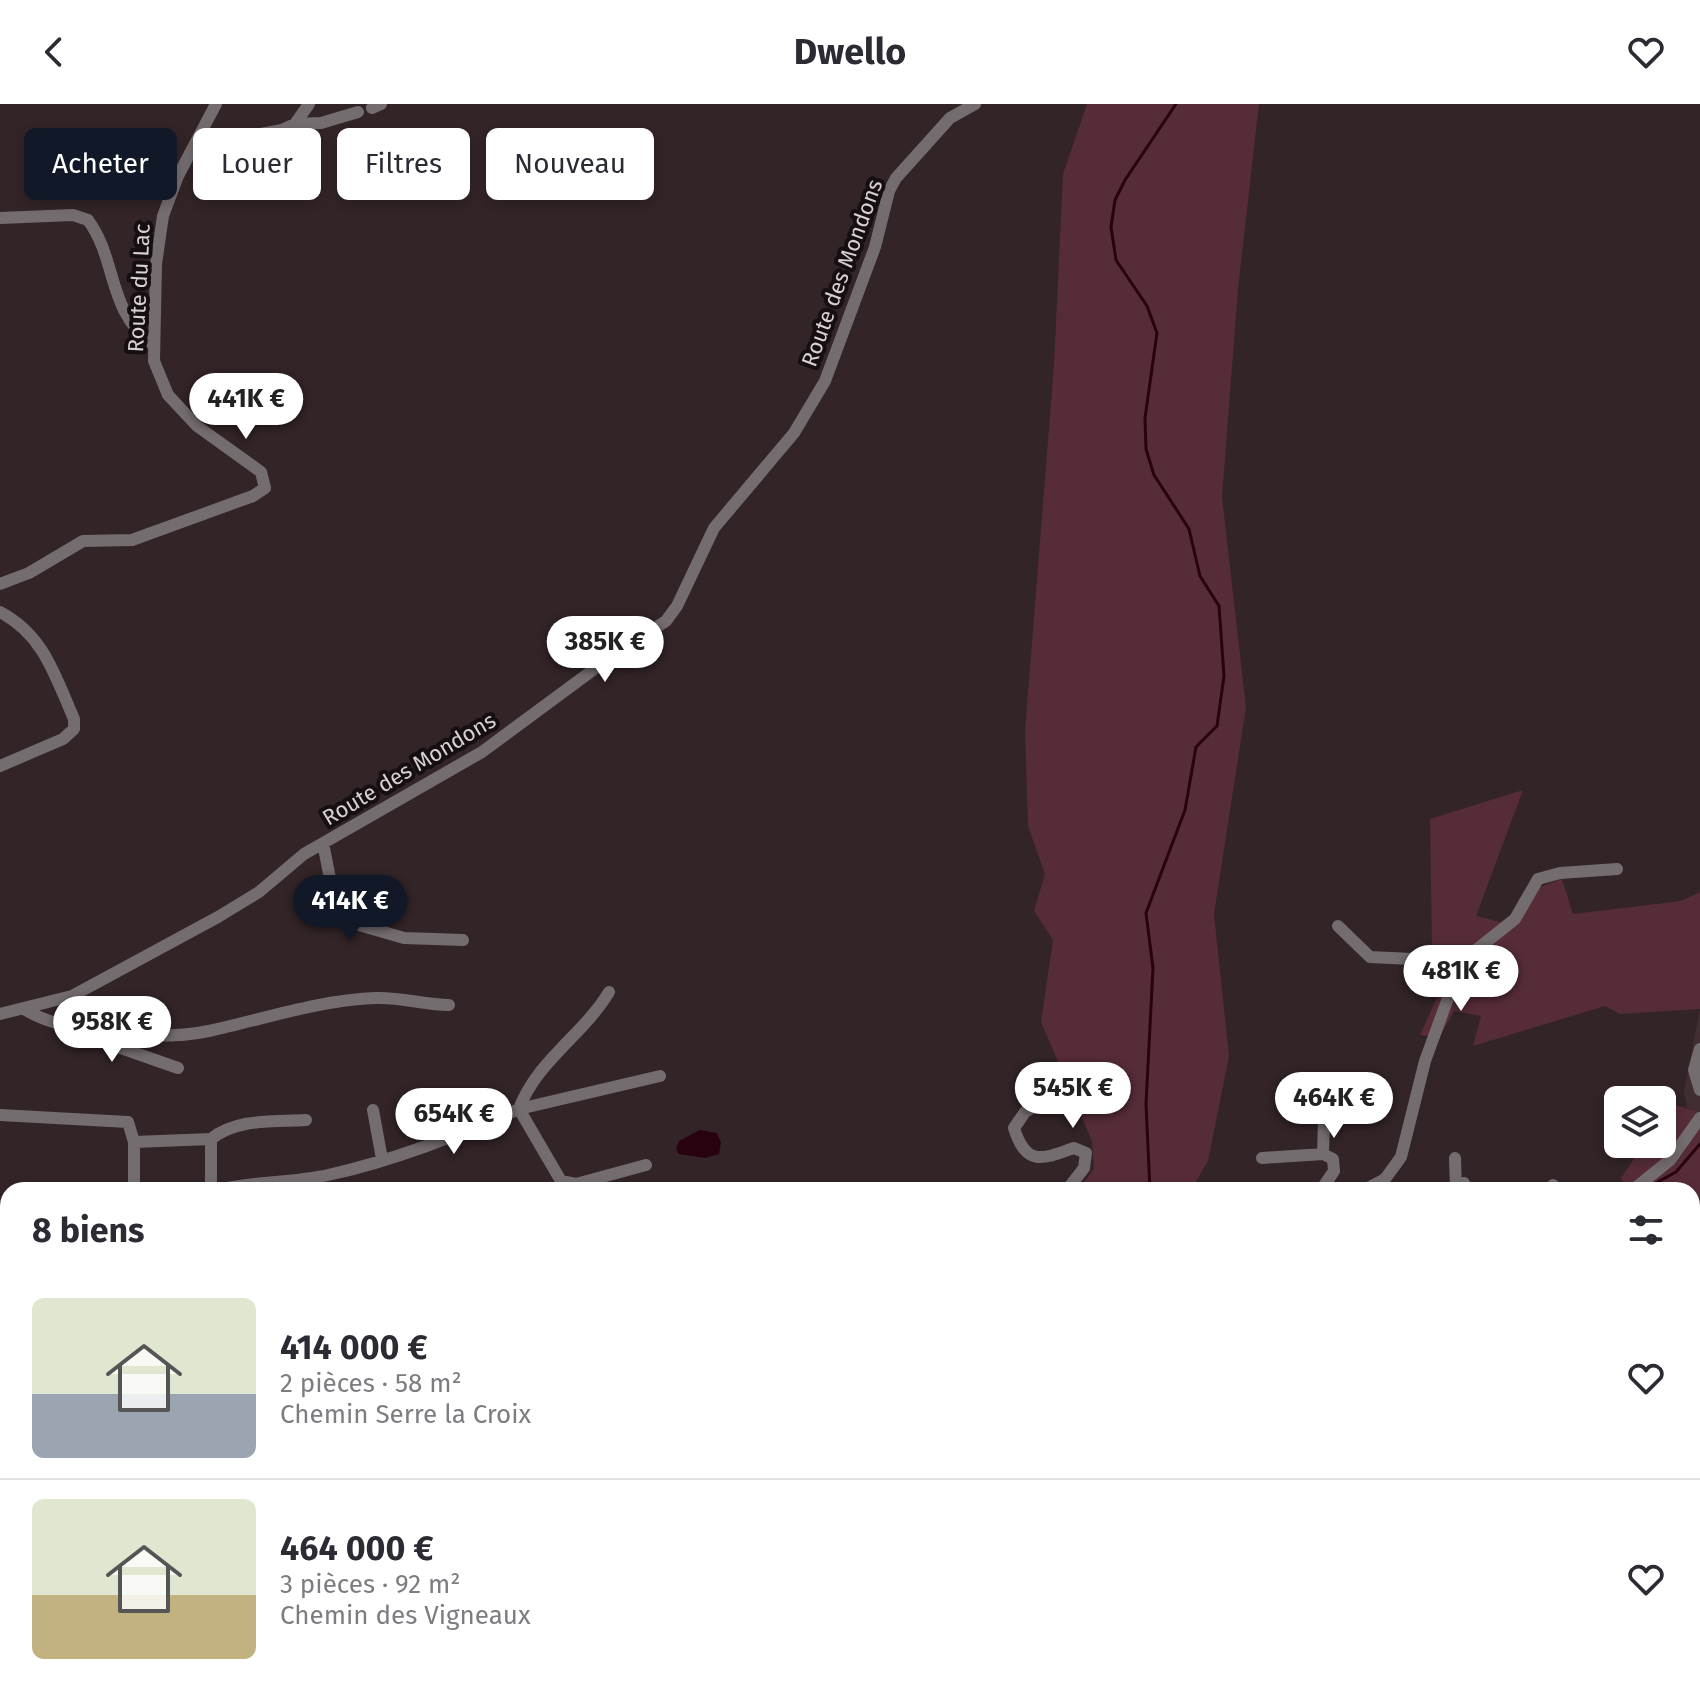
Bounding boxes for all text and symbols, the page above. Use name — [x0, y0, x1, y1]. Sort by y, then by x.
icon: back — [32, 30, 76, 74]
text: Dwello — [794, 30, 906, 74]
icon: heart — [1624, 30, 1668, 74]
chip: Acheter — [24, 128, 177, 200]
chip: Louer — [193, 128, 321, 200]
chip: Filtres — [337, 128, 470, 200]
chip: Nouveau — [486, 128, 654, 200]
street label: Route des Mondons — [796, 176, 888, 370]
street label: Route du Lac — [122, 223, 156, 353]
pin: 441K € — [181, 373, 311, 441]
text: 441K € — [207, 383, 285, 414]
pin: 385K € — [540, 616, 670, 684]
text: 385K € — [565, 626, 645, 657]
street label: Route des Mondons — [317, 707, 501, 831]
pin: 414K € — [285, 875, 415, 943]
text: 414K € — [311, 885, 389, 916]
pin: 481K € — [1396, 945, 1526, 1013]
text: 481K € — [1421, 955, 1501, 986]
pin: 958K € — [47, 996, 177, 1064]
text: 958K € — [71, 1006, 153, 1037]
pin: 545K € — [1008, 1062, 1138, 1130]
text: 545K € — [1033, 1072, 1113, 1103]
pin: 464K € — [1269, 1072, 1399, 1140]
text: 464K € — [1293, 1082, 1375, 1113]
map controls — [1604, 1086, 1676, 1158]
button: layers — [1604, 1086, 1676, 1158]
pin: 654K € — [389, 1088, 519, 1156]
text: 654K € — [413, 1098, 495, 1129]
icon: filters — [1624, 1208, 1668, 1252]
text: 8 biens — [32, 1210, 145, 1251]
text: 414 000 € — [280, 1327, 428, 1368]
icon: home — [96, 1330, 192, 1426]
icon: heart — [1624, 1356, 1668, 1400]
text: 2 pièces · 58 m² — [280, 1368, 462, 1399]
text: Chemin Serre la Croix — [280, 1399, 531, 1430]
text: 464 000 € — [280, 1528, 433, 1569]
icon: home — [96, 1531, 192, 1627]
icon: heart — [1624, 1557, 1668, 1601]
text: 3 pièces · 92 m² — [280, 1569, 460, 1600]
text: Chemin des Vigneaux — [280, 1600, 531, 1631]

